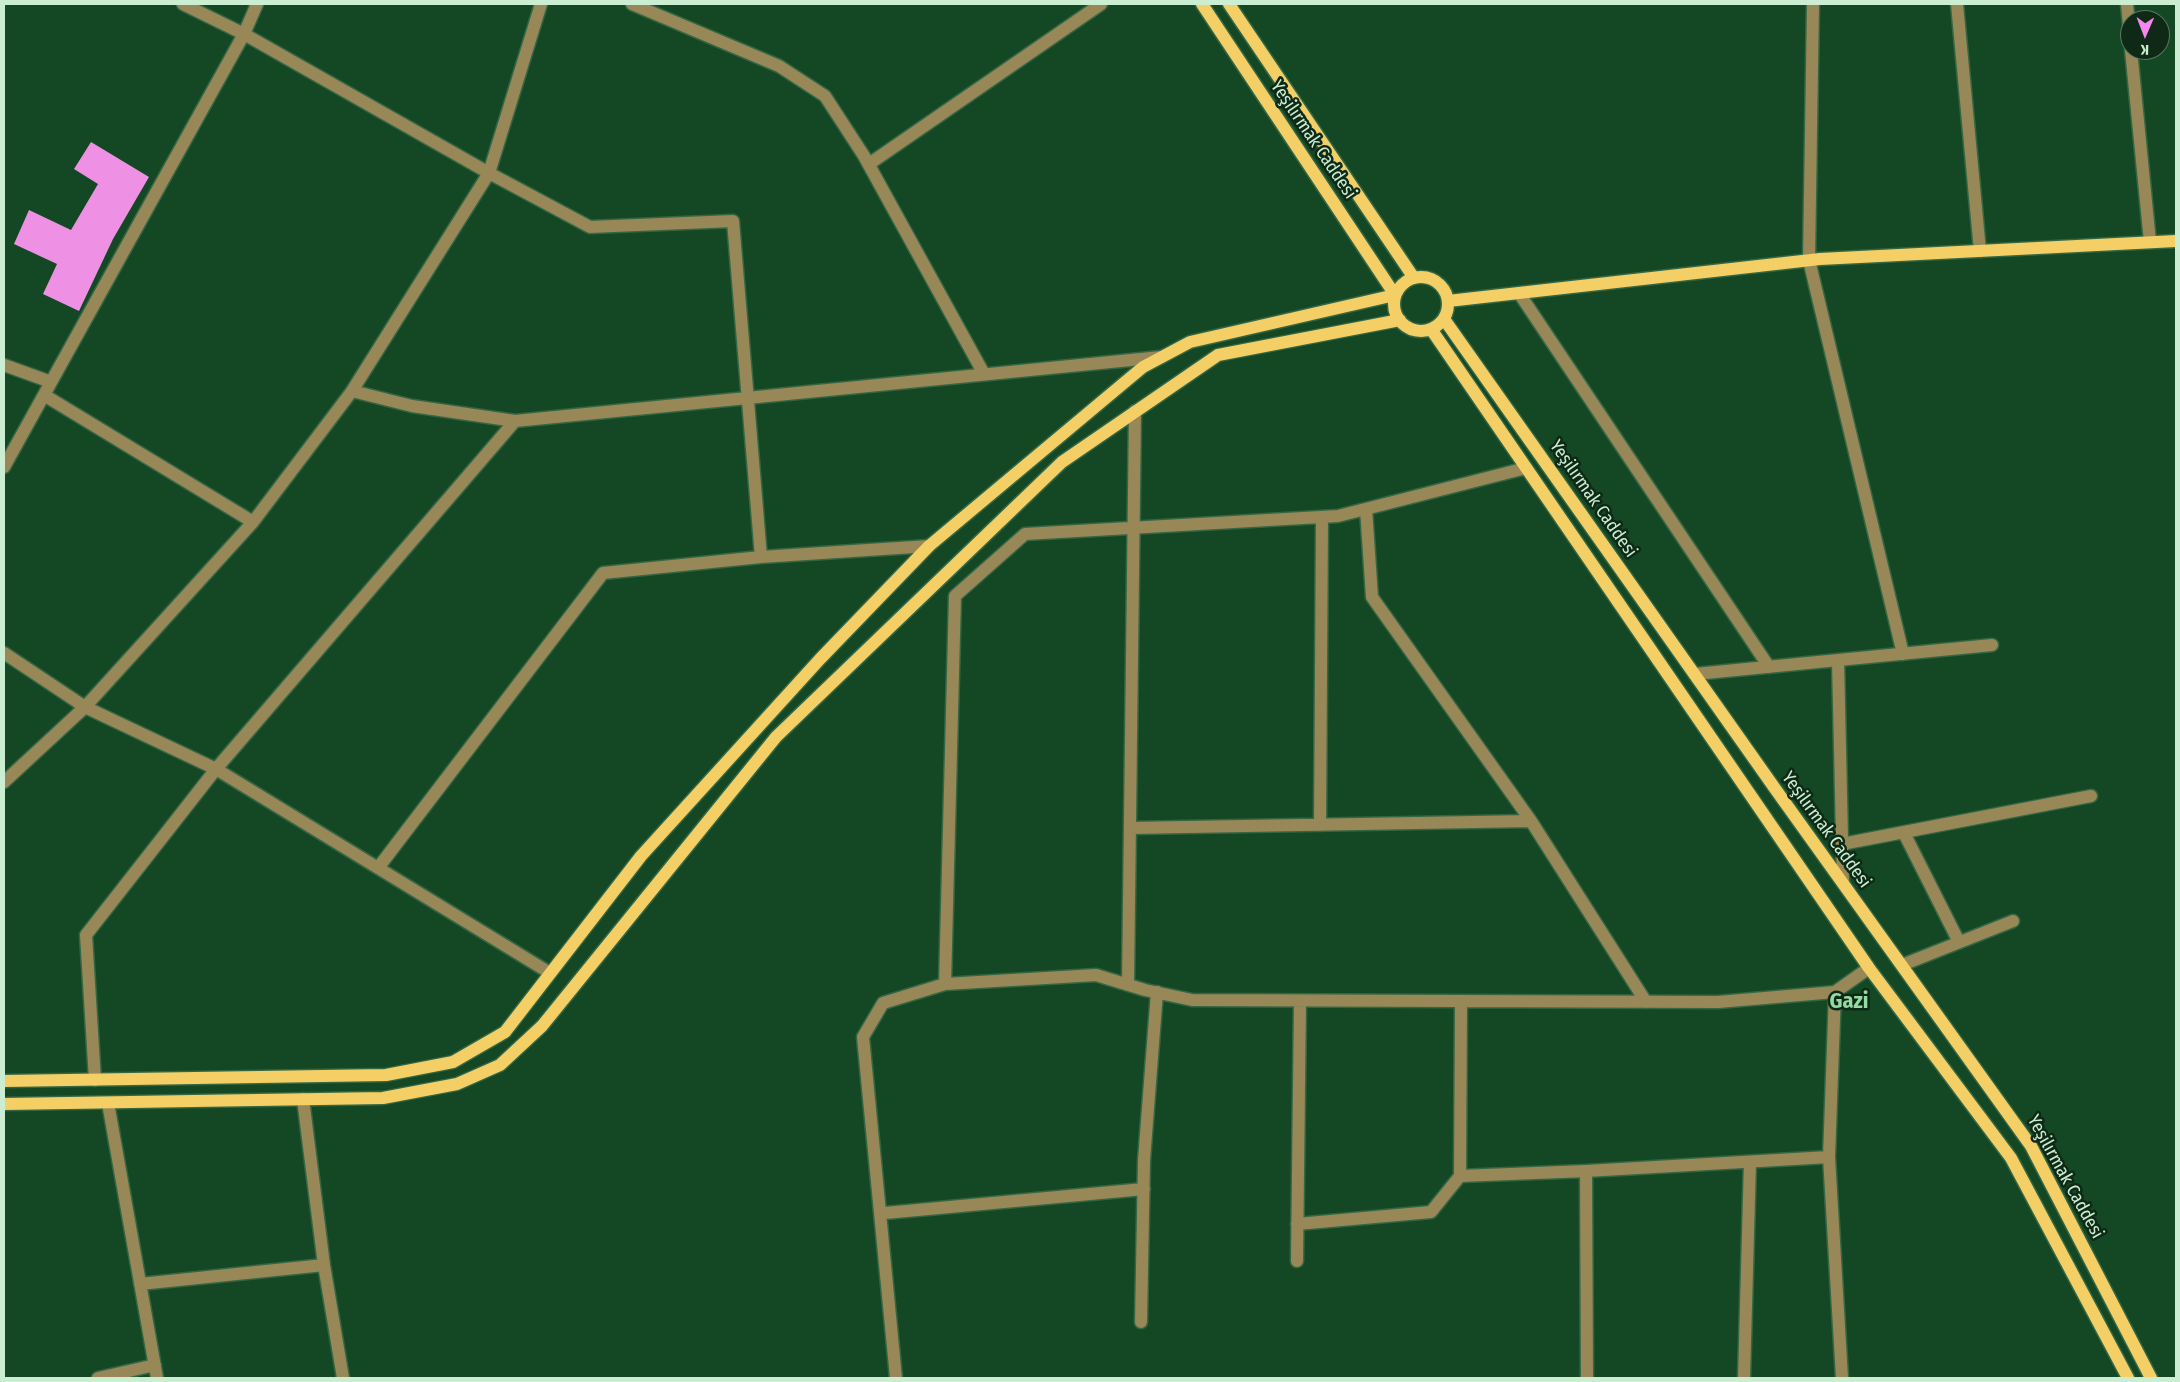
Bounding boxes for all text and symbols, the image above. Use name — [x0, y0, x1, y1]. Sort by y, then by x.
north arrow — [2120, 10, 2170, 60]
text: K — [2141, 41, 2149, 58]
street label: Yeşilırmak Caddesi — [1265, 77, 1361, 203]
street label: Yeşilırmak Caddesi — [1545, 436, 1641, 562]
street label: Yeşilırmak Caddesi — [1777, 768, 1875, 892]
district label: Gazi — [1830, 989, 1868, 1015]
street label: Yeşilırmak Caddesi — [2022, 1111, 2108, 1243]

